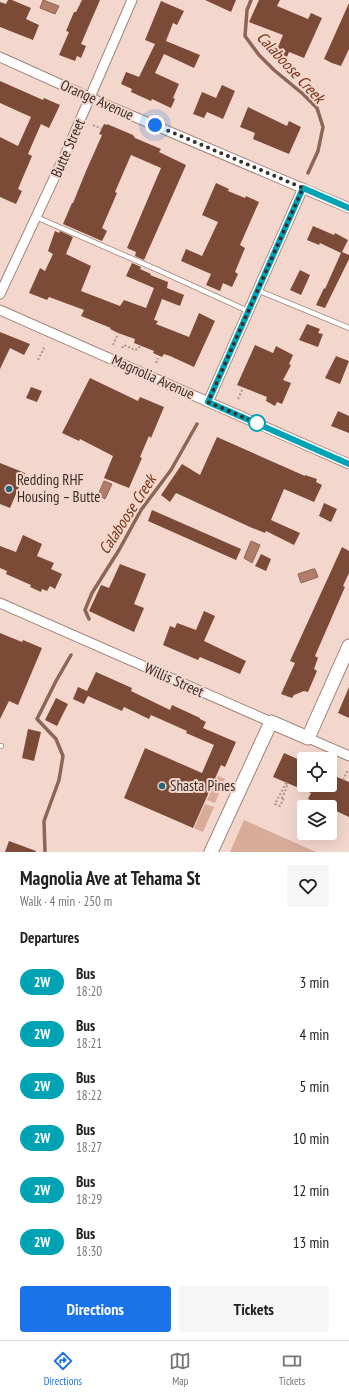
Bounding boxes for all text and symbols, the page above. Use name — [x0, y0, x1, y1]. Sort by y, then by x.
water label: Calaboose Creek — [253, 27, 330, 108]
street label: Orange Avenue — [58, 75, 137, 124]
your location — [145, 115, 165, 135]
street label: Butte Street — [46, 116, 89, 180]
street label: Magnolia Avenue — [109, 350, 198, 403]
unlabelled marker — [248, 414, 266, 432]
water label: Calaboose Creek — [94, 469, 161, 557]
place label: Redding RHF Housing – Butte — [17, 470, 101, 506]
marker: Redding RHF Housing – Butte — [4, 484, 14, 494]
street label: Willis Street — [142, 658, 207, 701]
map controls — [297, 752, 337, 840]
button: locate — [297, 752, 337, 792]
place label: Shasta Pines — [170, 776, 235, 795]
marker: Shasta Pines — [157, 781, 167, 791]
button: layers — [297, 800, 337, 840]
button: heart — [287, 865, 329, 907]
text: Magnolia Ave at Tehama St — [20, 866, 200, 890]
text: Walk · 4 min · 250 m — [20, 893, 112, 910]
text: Departures — [20, 928, 79, 947]
text: Bus — [76, 964, 95, 983]
text: 2W — [34, 973, 50, 991]
text: 3 min — [299, 973, 329, 992]
text: 18:20 — [76, 983, 102, 1000]
text: Bus — [76, 1016, 95, 1035]
text: 2W — [34, 1025, 50, 1043]
text: 4 min — [299, 1025, 329, 1044]
text: 18:21 — [76, 1035, 102, 1052]
text: Bus — [76, 1068, 95, 1087]
text: 2W — [34, 1077, 50, 1095]
text: 5 min — [299, 1077, 329, 1096]
text: 18:22 — [76, 1087, 102, 1104]
text: Bus — [76, 1120, 95, 1139]
text: 2W — [34, 1129, 50, 1147]
text: 10 min — [293, 1129, 329, 1148]
text: 18:27 — [76, 1139, 102, 1156]
text: Bus — [76, 1172, 95, 1191]
text: 2W — [34, 1181, 50, 1199]
text: 12 min — [293, 1181, 329, 1200]
text: 18:29 — [76, 1191, 102, 1208]
text: Bus — [76, 1224, 95, 1243]
text: 2W — [34, 1233, 50, 1251]
text: 13 min — [293, 1233, 329, 1252]
text: 18:30 — [76, 1243, 102, 1260]
button: Directions — [20, 1286, 171, 1332]
button: Tickets — [179, 1286, 329, 1332]
tab: Directions — [44, 1350, 82, 1388]
tab: Map — [169, 1350, 191, 1388]
tab: Tickets — [279, 1350, 305, 1388]

